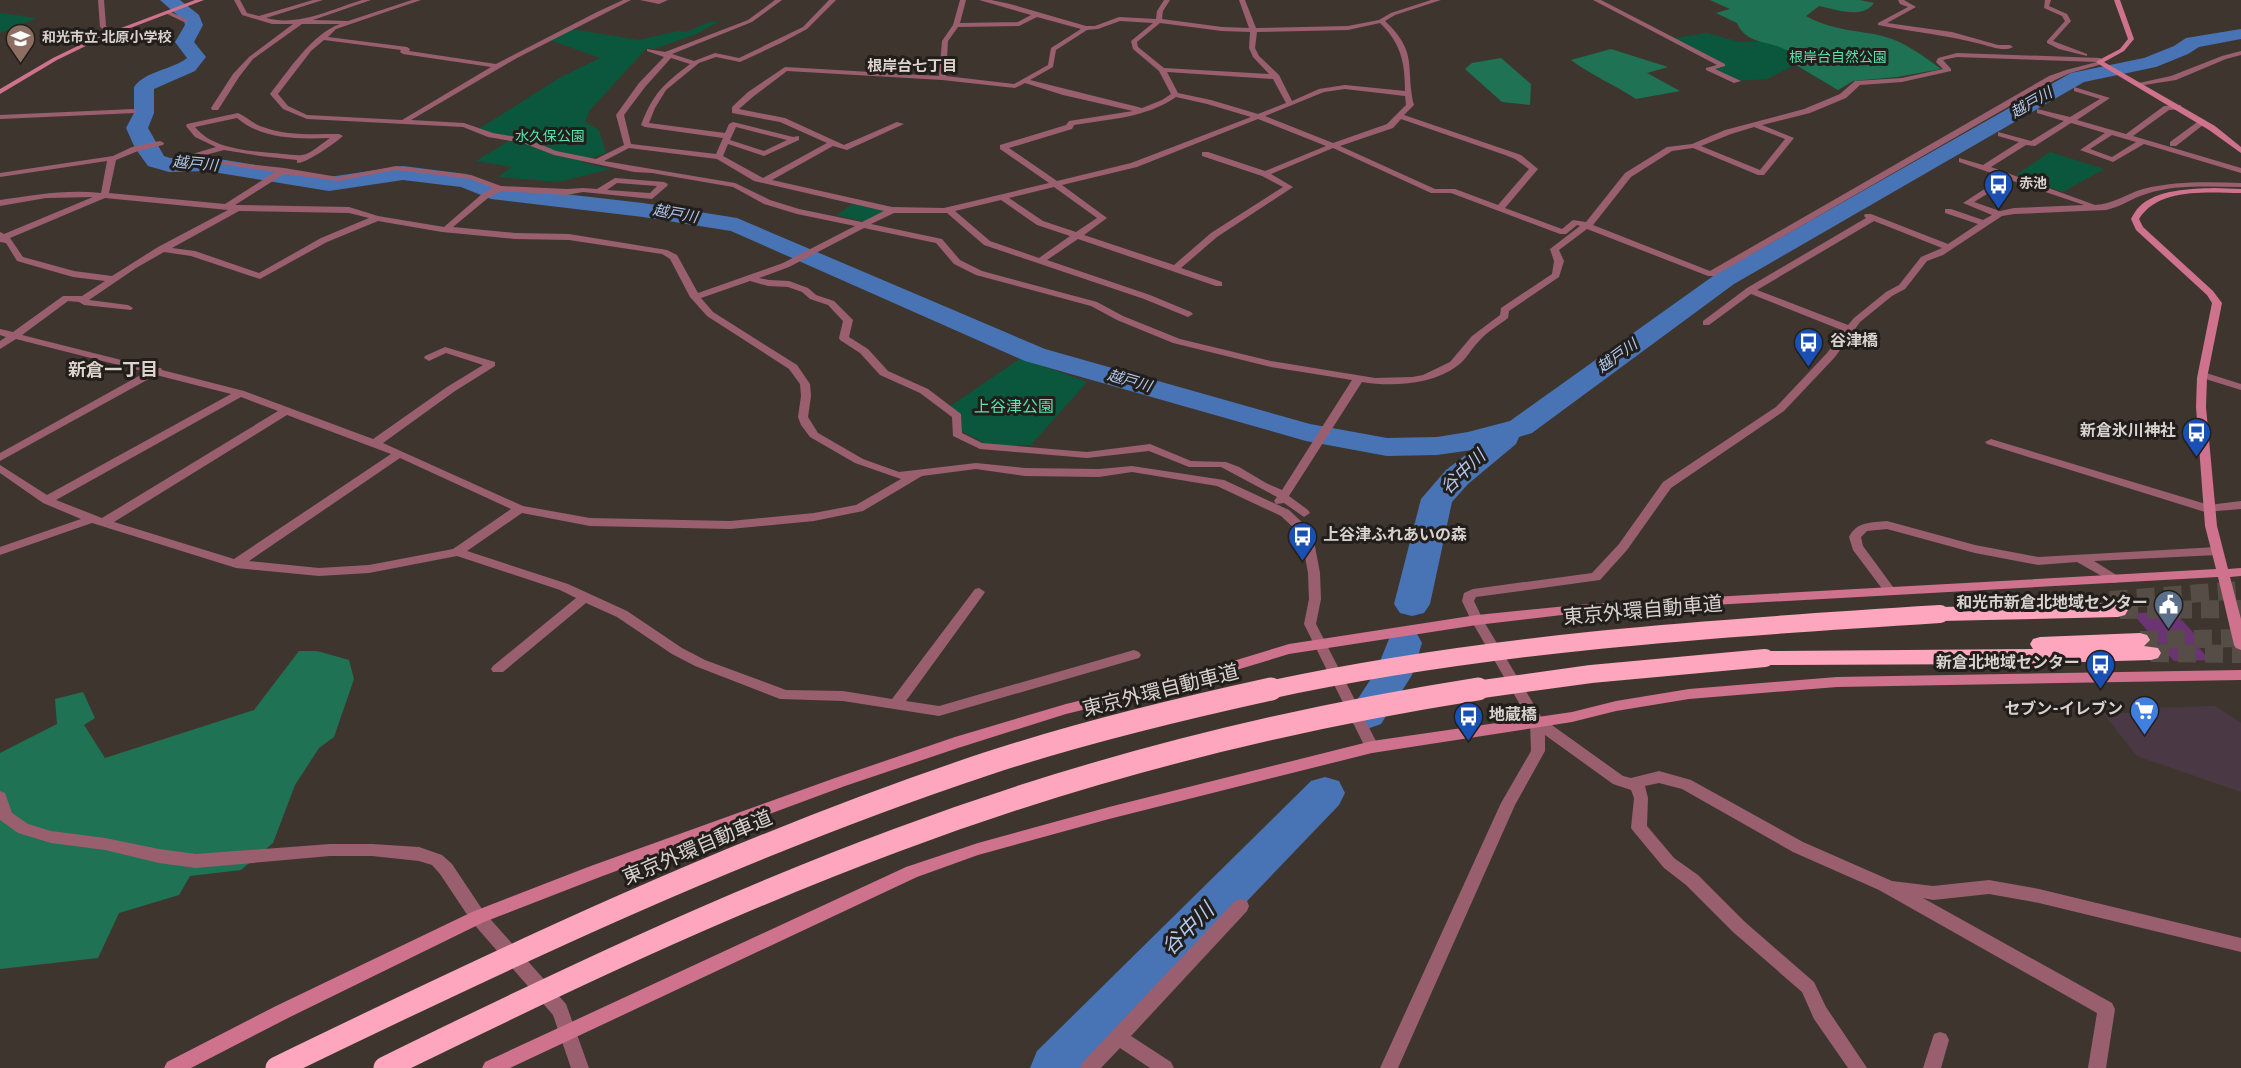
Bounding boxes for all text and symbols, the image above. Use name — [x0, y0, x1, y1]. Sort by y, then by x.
school or university icon: 和光市立 北原小学校 — [5, 22, 37, 64]
place label: 和光市立 北原小学校 — [42, 30, 172, 47]
park label: 根岸台自然公園 — [1789, 49, 1887, 67]
district label: 根岸台七丁目 — [867, 58, 957, 77]
water label: 越戸川 — [2008, 84, 2058, 123]
park label: 水久保公園 — [515, 129, 585, 146]
water label: 越戸川 — [172, 154, 220, 177]
bus stop icon: 赤池 — [1982, 168, 2014, 210]
place label: 赤池 — [2019, 176, 2047, 193]
water label: 越戸川 — [651, 202, 701, 229]
bus stop icon: 谷津橋 — [1793, 326, 1825, 368]
place label: 谷津橋 — [1830, 332, 1878, 352]
water label: 越戸川 — [1594, 335, 1643, 378]
district label: 新倉一丁目 — [68, 360, 158, 383]
water label: 越戸川 — [1105, 367, 1155, 398]
park label: 上谷津公園 — [974, 398, 1054, 418]
bus stop icon: 新倉氷川神社 — [2181, 416, 2213, 458]
place label: 新倉氷川神社 — [2080, 421, 2176, 442]
water label: 谷中川 — [1437, 445, 1493, 500]
bus stop icon: 上谷津ふれあいの森 — [1286, 520, 1318, 562]
place label: 上谷津ふれあいの森 — [1323, 526, 1467, 546]
public building icon: 和光市新倉北地域センター — [2153, 588, 2185, 630]
street label: 東京外環自動車道 — [1562, 592, 1724, 632]
place label: 和光市新倉北地域センター — [1956, 594, 2148, 614]
bus stop icon: 新倉北地域センター — [2085, 648, 2117, 690]
place label: 新倉北地域センター — [1936, 654, 2080, 674]
street label: 東京外環自動車道 — [1080, 660, 1242, 724]
supermarket icon: セブン-イレブン — [2128, 694, 2160, 736]
bus stop icon: 地蔵橋 — [1452, 700, 1484, 742]
place label: セブン-イレブン — [2004, 700, 2123, 720]
place label: 地蔵橋 — [1489, 706, 1537, 726]
street label: 東京外環自動車道 — [619, 806, 777, 892]
water label: 谷中川 — [1157, 897, 1222, 962]

